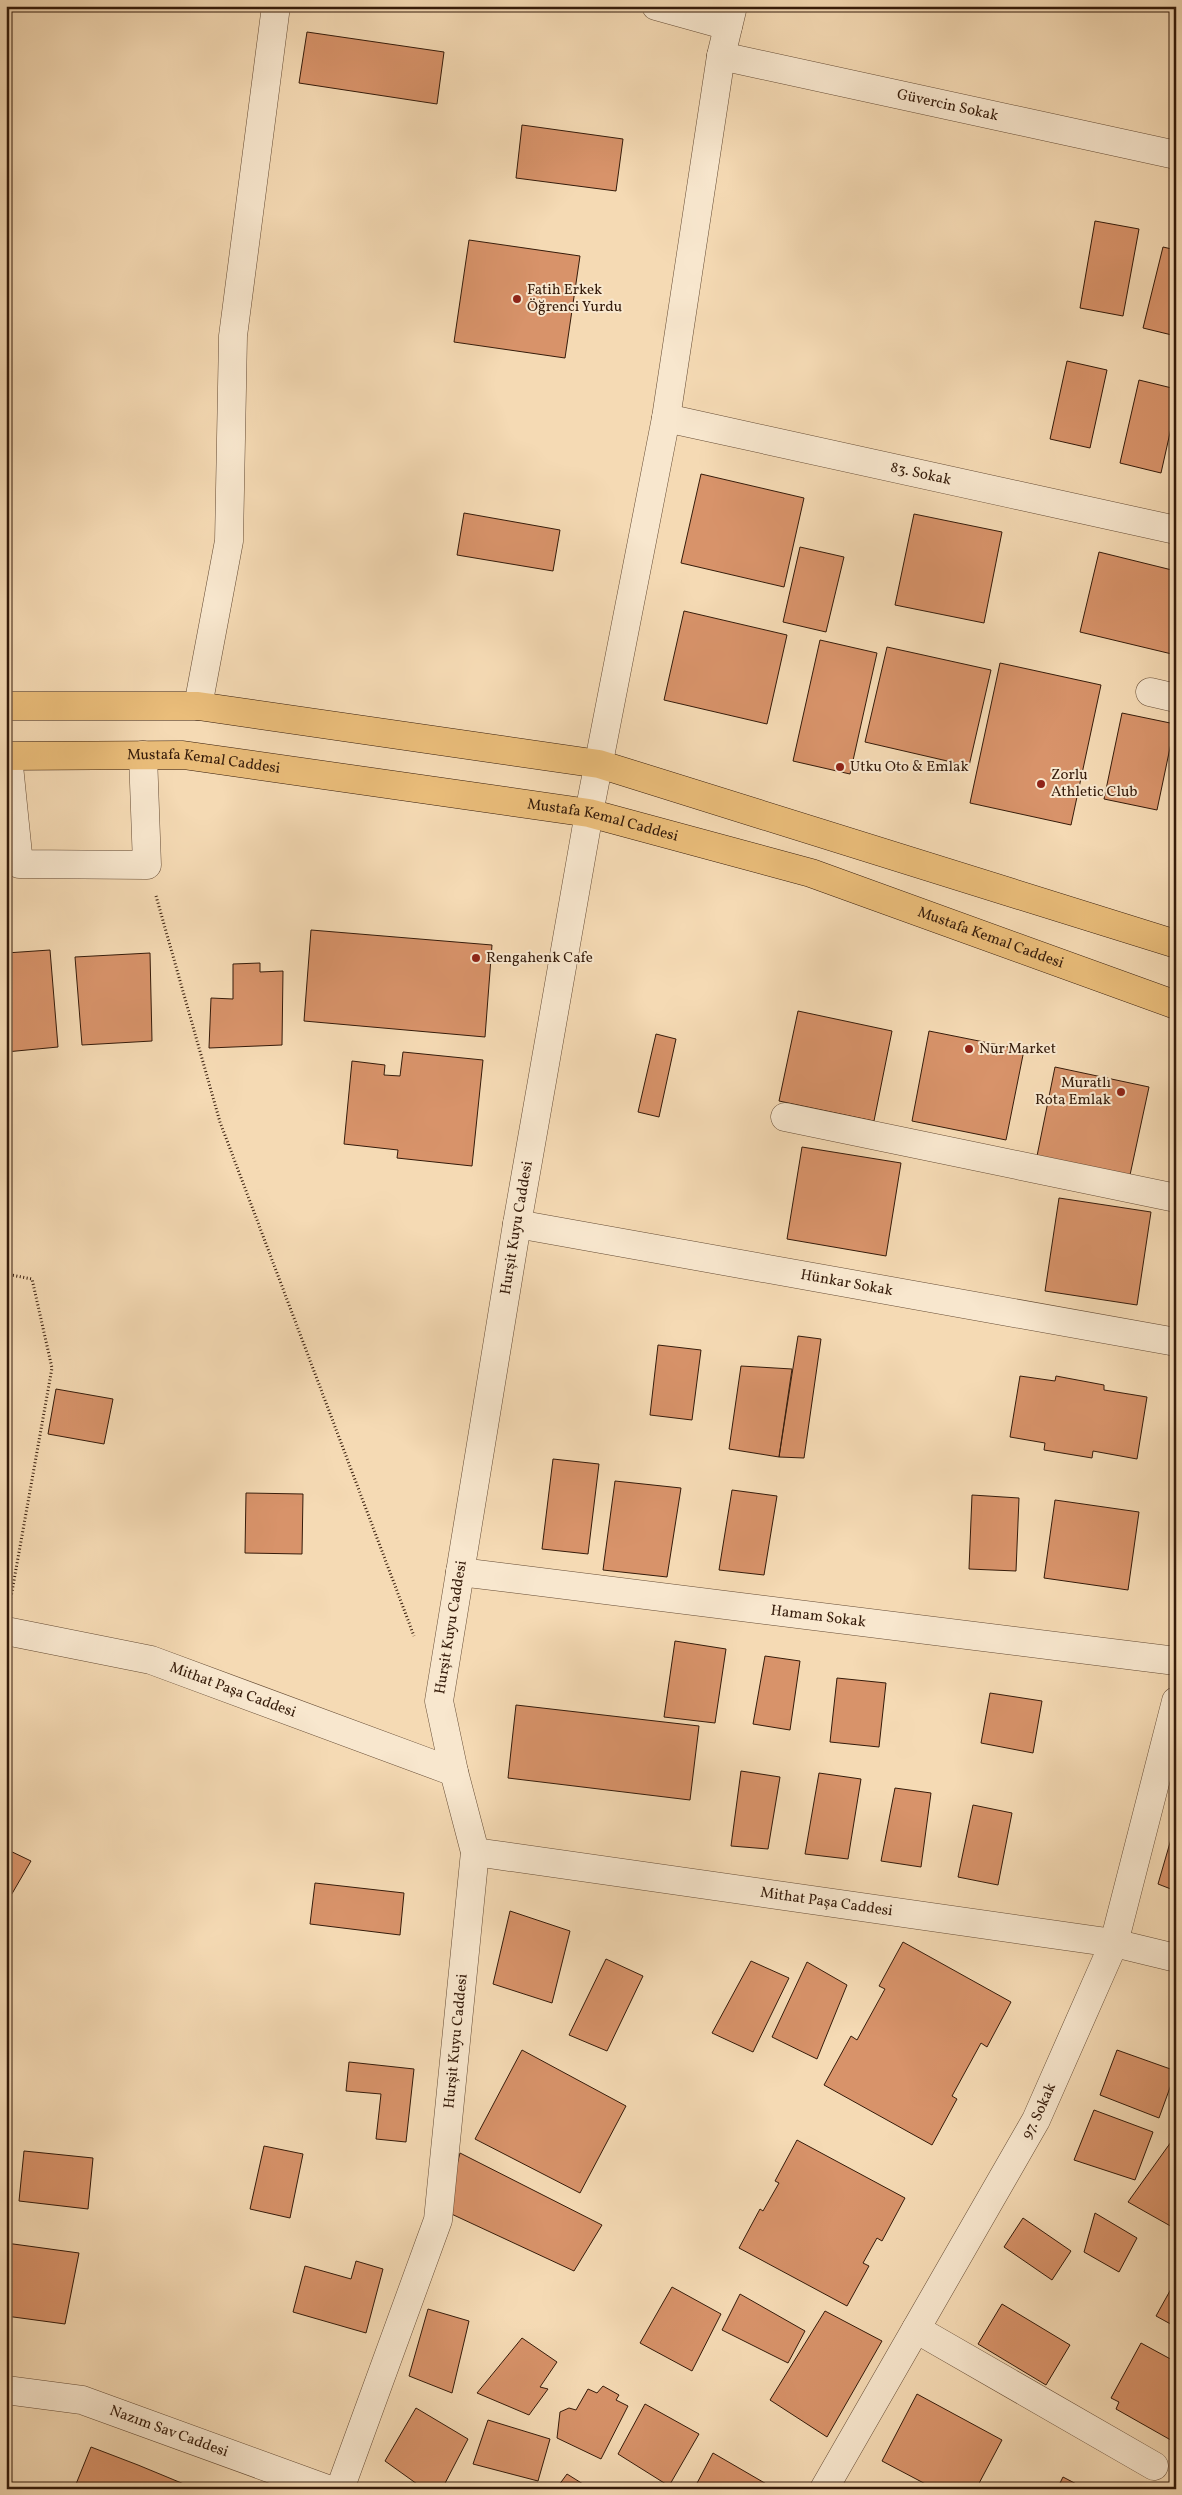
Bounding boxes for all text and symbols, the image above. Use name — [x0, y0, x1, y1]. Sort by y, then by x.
street label: Güvercin Sokak — [895, 84, 1000, 127]
place label: Fatih Erkek Öğrenci Yurdu — [527, 280, 622, 318]
marker: Fatih Erkek Öğrenci Yurdu — [511, 293, 523, 305]
street label: 83. Sokak — [888, 457, 953, 491]
street label: Mustafa Kemal Caddesi — [127, 744, 282, 779]
place label: Utku Oto & Emlak — [850, 757, 969, 778]
marker: Utku Oto & Emlak — [834, 761, 846, 773]
place label: Zorlu Athletic Club — [1051, 765, 1138, 803]
marker: Zorlu Athletic Club — [1035, 778, 1047, 790]
street label: Mustafa Kemal Caddesi — [526, 794, 681, 847]
street label: Mustafa Kemal Caddesi — [914, 902, 1067, 974]
place label: Rengahenk Cafe — [486, 948, 593, 969]
marker: Rengahenk Cafe — [470, 952, 482, 964]
place label: Nur Market — [979, 1039, 1056, 1060]
marker: Nur Market — [963, 1043, 975, 1055]
place label: Muratlı Rota Emlak — [1035, 1073, 1111, 1111]
marker: Muratlı Rota Emlak — [1115, 1086, 1127, 1098]
street label: Hurşit Kuyu Caddesi — [495, 1159, 538, 1296]
street label: Hünkar Sokak — [799, 1264, 895, 1302]
street label: Hurşit Kuyu Caddesi — [430, 1559, 472, 1696]
street label: Hamam Sokak — [769, 1600, 867, 1633]
street label: Mithat Paşa Caddesi — [166, 1657, 299, 1723]
street label: Mithat Paşa Caddesi — [759, 1882, 894, 1922]
street label: Hurşit Kuyu Caddesi — [439, 1973, 473, 2110]
street label: 97. Sokak — [1017, 2080, 1062, 2143]
street label: Nazım Sav Caddesi — [106, 2400, 231, 2463]

